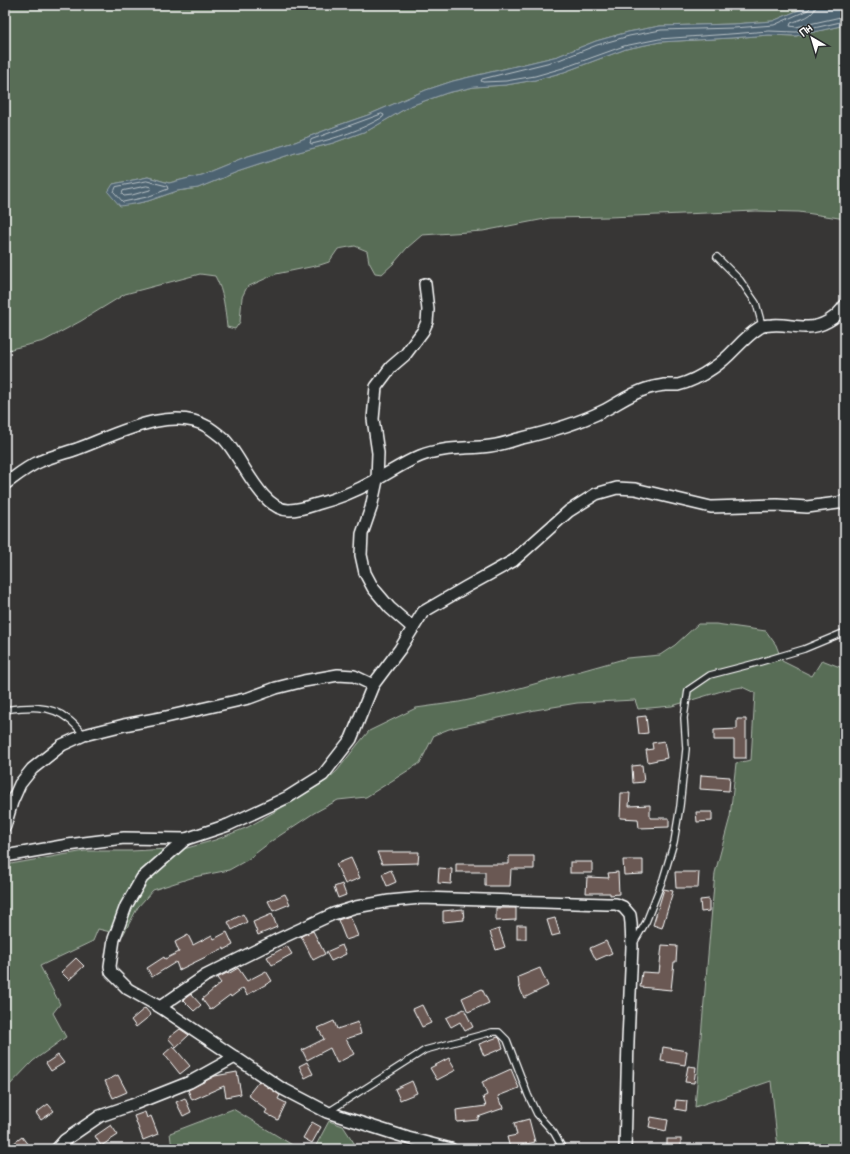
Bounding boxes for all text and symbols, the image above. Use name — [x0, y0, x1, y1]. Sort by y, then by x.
north arrow — [792, 18, 832, 58]
text: Пн — [797, 21, 815, 39]

